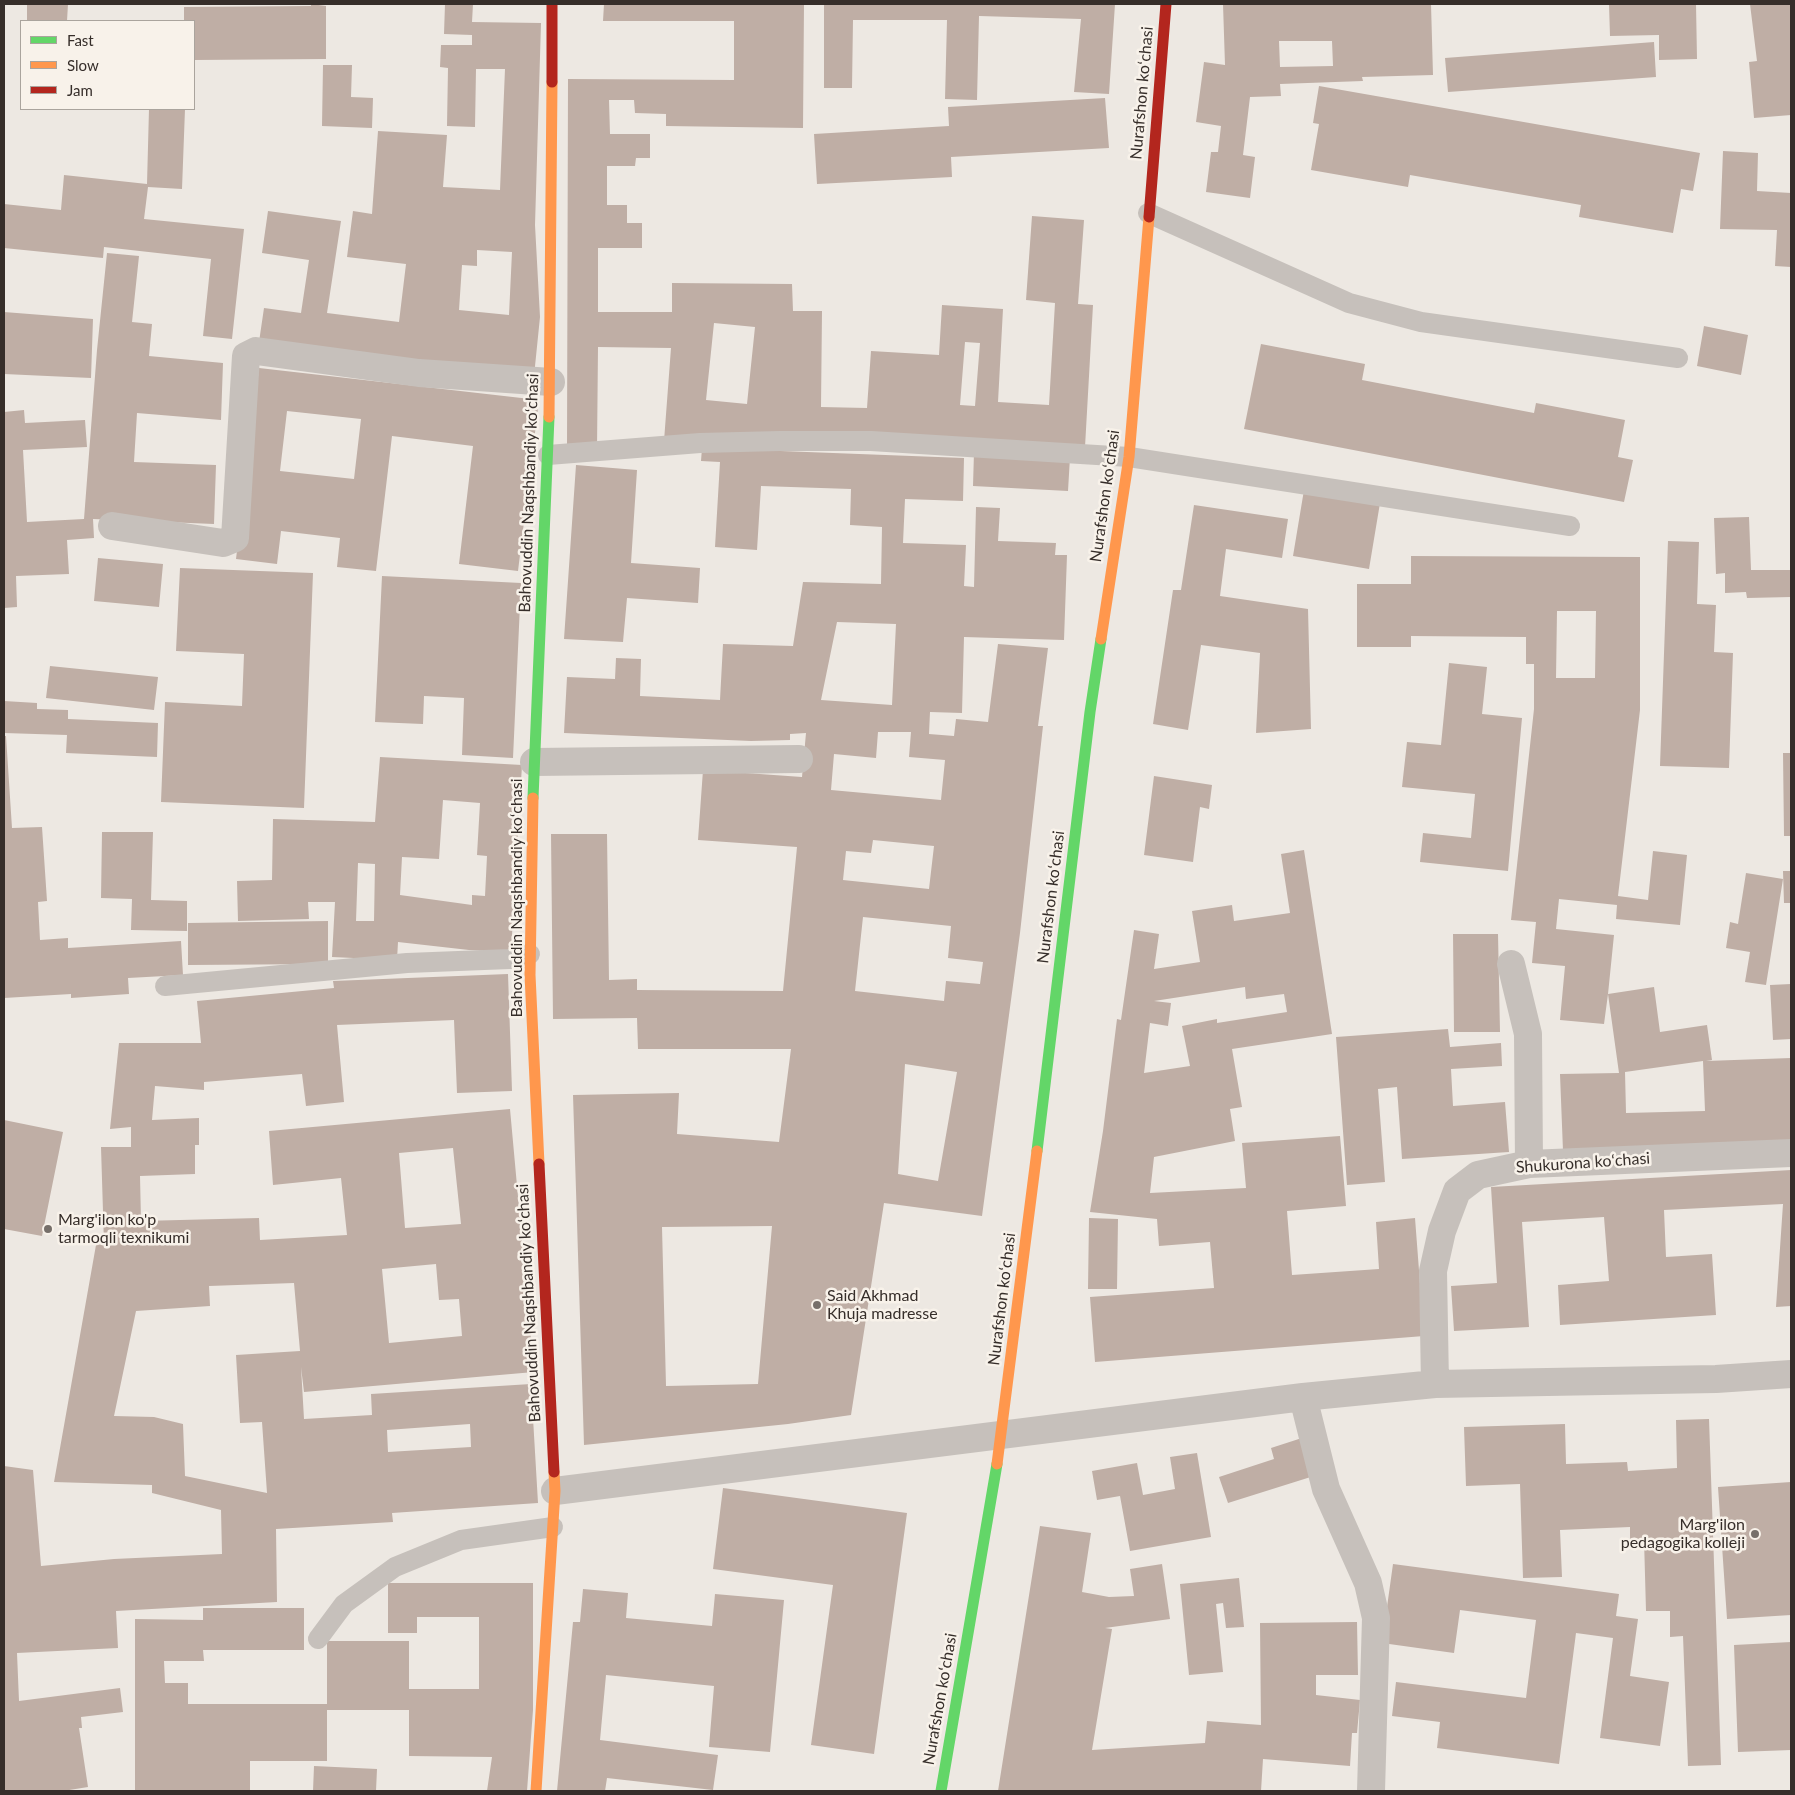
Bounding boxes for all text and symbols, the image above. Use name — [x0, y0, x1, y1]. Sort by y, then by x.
legend — [20, 20, 195, 110]
street label: Nurafshon koʻchasi — [1127, 26, 1157, 160]
text: Fast — [67, 31, 94, 49]
text: Slow — [67, 56, 99, 74]
text: Jam — [67, 81, 93, 99]
street label: Bahovuddin Naqshbandiy koʻchasi — [515, 373, 543, 613]
street label: Nurafshon koʻchasi — [1086, 429, 1124, 563]
street label: Bahovuddin Naqshbandiy koʻchasi — [507, 778, 527, 1018]
street label: Nurafshon koʻchasi — [1033, 830, 1069, 964]
street label: Shukurona koʻchasi — [1515, 1149, 1651, 1177]
street label: Bahovuddin Naqshbandiy koʻchasi — [513, 1183, 545, 1423]
place label: Marg'ilon ko'p tarmoqli texnikumi — [58, 1210, 189, 1248]
marker: Marg'ilon ko'p tarmoqli texnikumi — [42, 1223, 54, 1235]
street label: Nurafshon koʻchasi — [984, 1232, 1020, 1366]
place label: Said Akhmad Khuja madresse — [827, 1286, 938, 1324]
marker: Said Akhmad Khuja madresse — [811, 1299, 823, 1311]
place label: Marg'ilon pedagogika kolleji — [1621, 1515, 1745, 1553]
marker: Marg'ilon pedagogika kolleji — [1749, 1528, 1761, 1540]
street label: Nurafshon koʻchasi — [919, 1632, 961, 1766]

